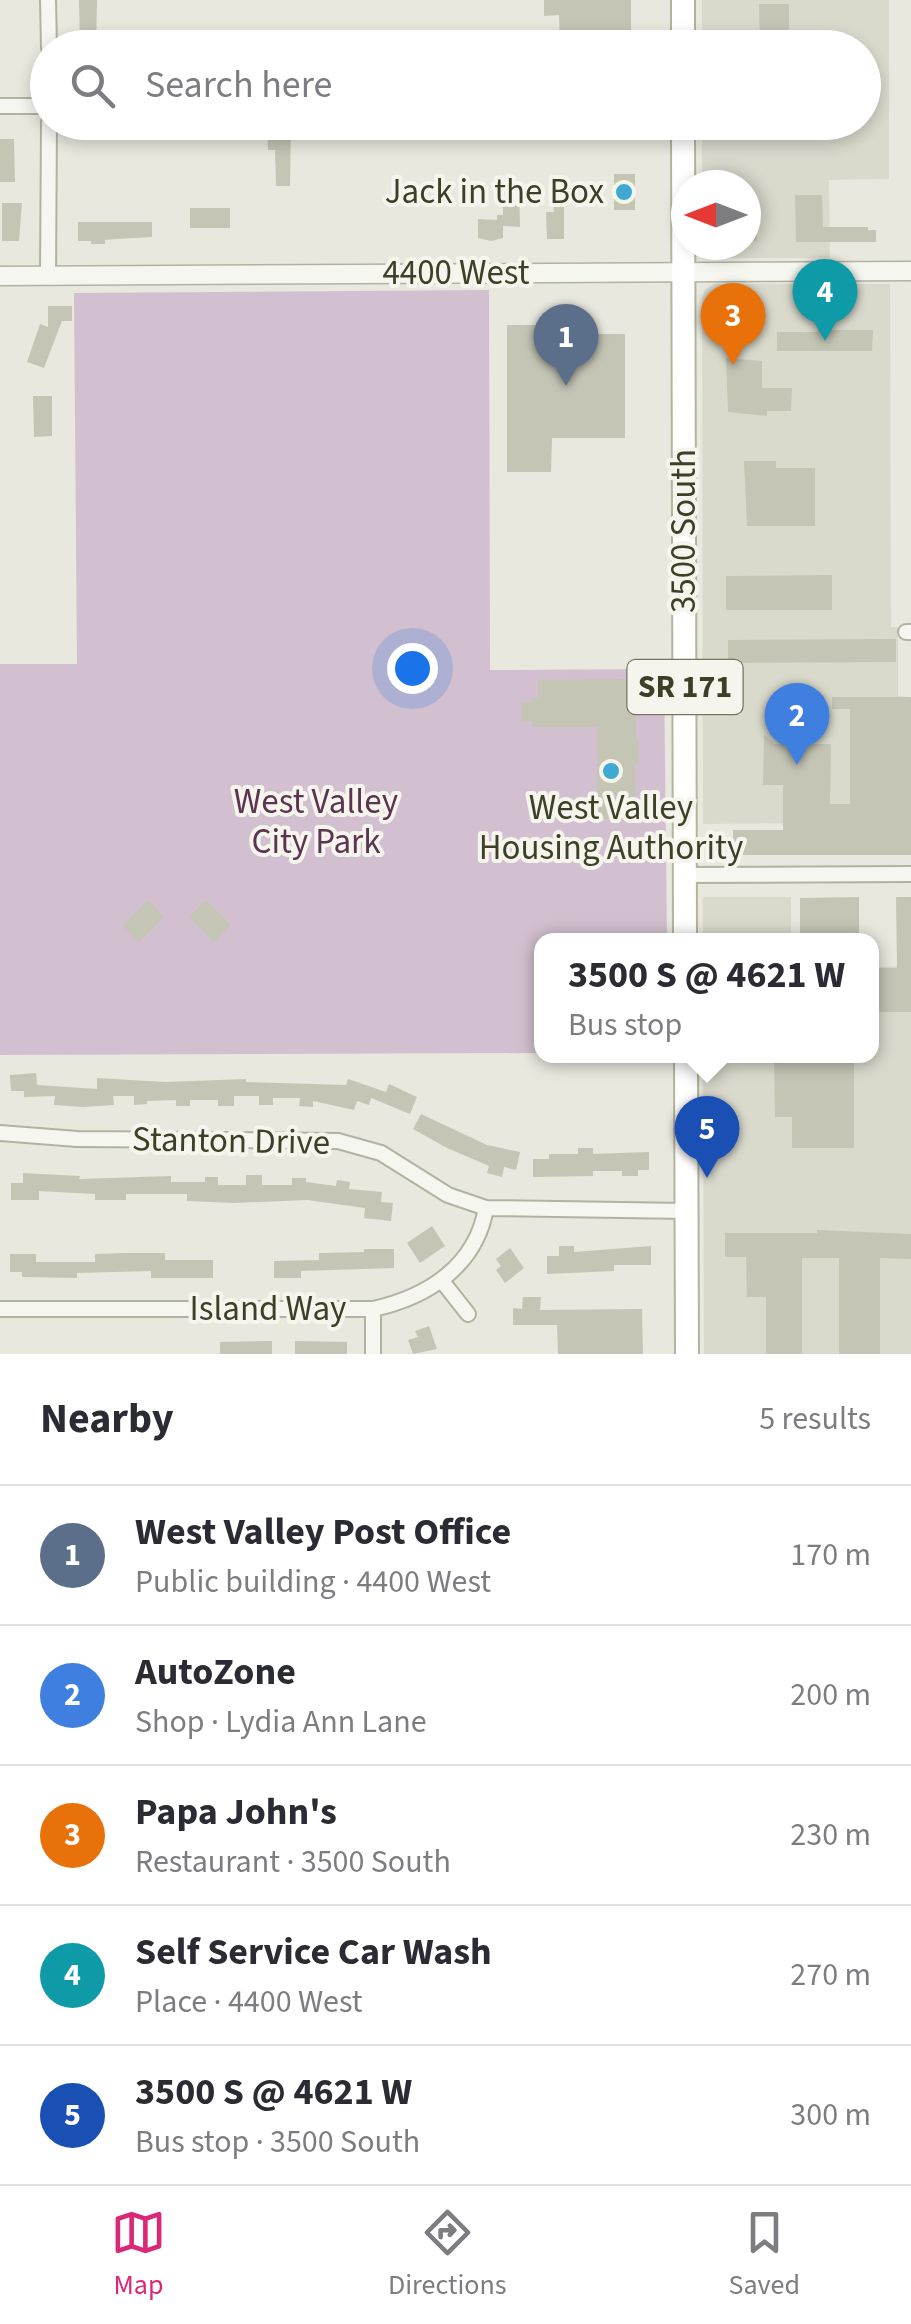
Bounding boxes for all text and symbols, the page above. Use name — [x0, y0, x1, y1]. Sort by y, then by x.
search box — [30, 30, 881, 140]
icon: search — [65, 58, 120, 113]
text: Search here — [145, 58, 332, 112]
place label: Jack in the Box — [385, 167, 604, 217]
north arrow — [671, 170, 761, 260]
marker: Jack in the Box — [613, 181, 635, 203]
street label: 4400 West — [382, 248, 530, 298]
pin: 4 — [792, 258, 858, 341]
pin: 3 — [700, 282, 766, 365]
pin: 1 — [534, 304, 598, 386]
street label: 3500 South — [659, 449, 709, 613]
your location — [387, 643, 438, 694]
road number: SR 171 — [628, 660, 742, 714]
pin: 2 — [764, 682, 830, 765]
marker: West Valley Housing Authority — [600, 760, 622, 782]
park label: West Valley City Park — [234, 777, 398, 867]
place label: West Valley Housing Authority — [479, 783, 743, 873]
popup — [534, 933, 879, 1063]
text: 3500 S @ 4621 W — [568, 948, 845, 1002]
text: Bus stop — [568, 1002, 682, 1048]
pin: 5 — [674, 1096, 740, 1178]
street label: Stanton Drive — [132, 1114, 330, 1168]
street label: Island Way — [190, 1284, 346, 1334]
text: Nearby — [40, 1389, 174, 1449]
text: 5 results — [759, 1396, 871, 1442]
text: West Valley Post Office — [135, 1505, 511, 1559]
text: 1 — [64, 1532, 81, 1578]
text: 170 m — [790, 1532, 871, 1578]
text: Public building · 4400 West — [135, 1559, 491, 1605]
text: AutoZone — [135, 1645, 296, 1699]
text: 2 — [64, 1672, 81, 1718]
text: 200 m — [790, 1672, 871, 1718]
text: Shop · Lydia Ann Lane — [135, 1699, 427, 1745]
text: Papa John's — [135, 1785, 337, 1839]
text: 3 — [64, 1812, 81, 1858]
text: 230 m — [790, 1812, 871, 1858]
text: Restaurant · 3500 South — [135, 1839, 451, 1885]
text: Self Service Car Wash — [135, 1925, 492, 1979]
text: 4 — [64, 1952, 81, 1998]
text: 270 m — [790, 1952, 871, 1998]
text: Place · 4400 West — [135, 1979, 363, 2025]
text: 3500 S @ 4621 W — [135, 2065, 412, 2119]
text: 5 — [64, 2092, 81, 2138]
text: 300 m — [790, 2092, 871, 2138]
text: Bus stop · 3500 South — [135, 2119, 420, 2165]
tab: Map — [111, 2205, 166, 2305]
tab: Directions — [388, 2205, 507, 2305]
tab: Saved — [729, 2205, 800, 2305]

